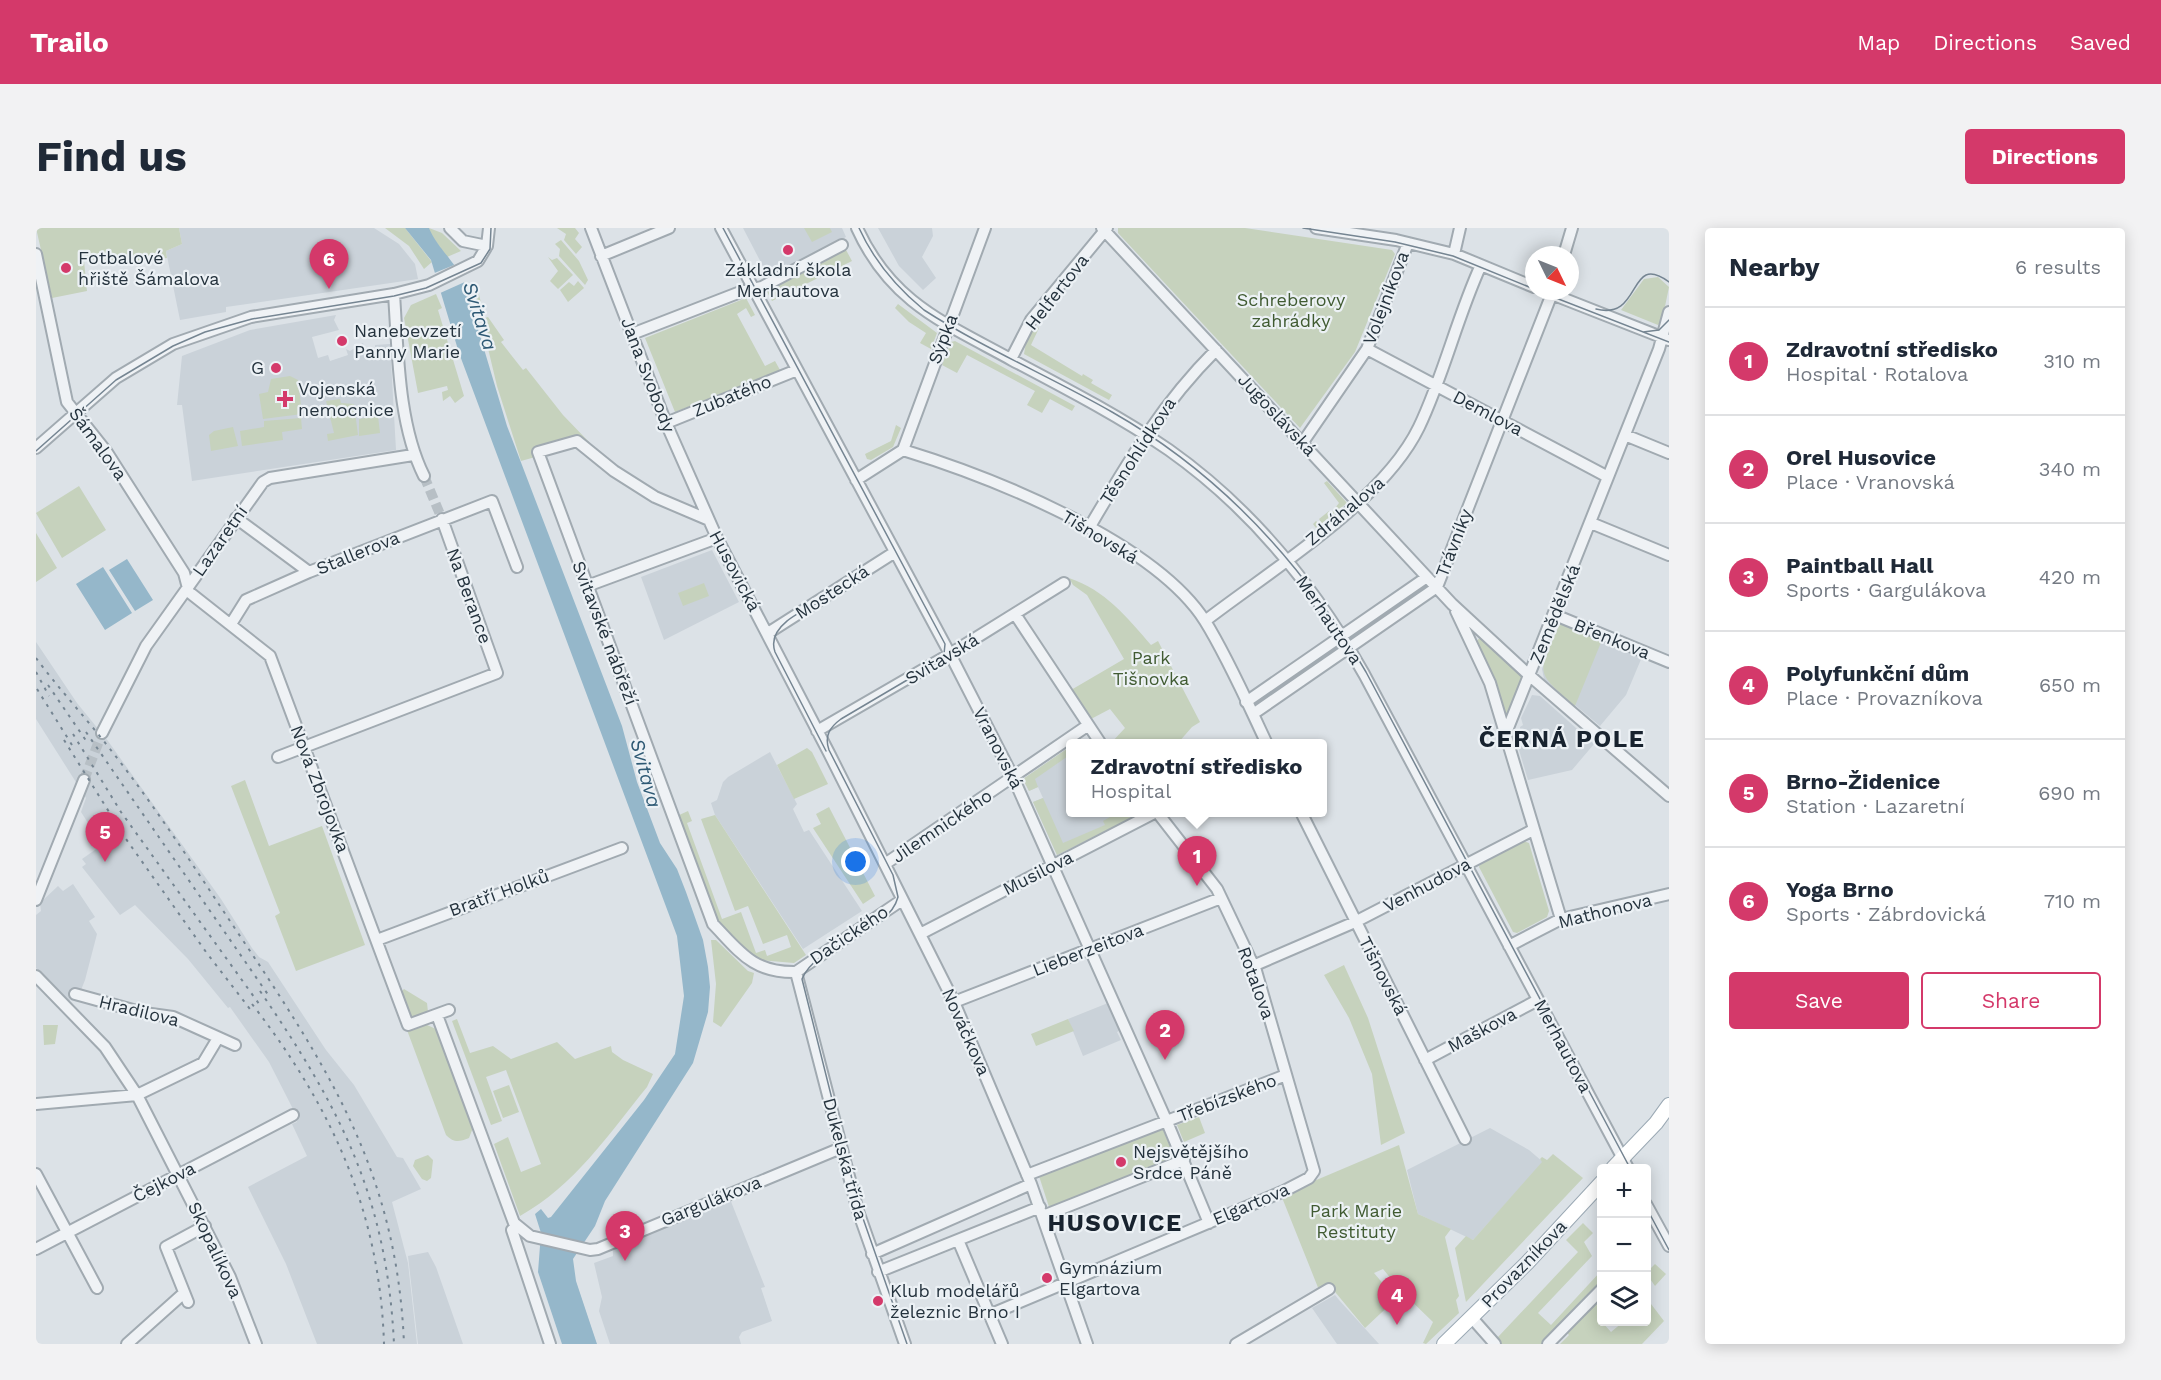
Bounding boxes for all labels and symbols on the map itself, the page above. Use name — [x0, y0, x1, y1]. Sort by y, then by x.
pin: 6 — [310, 239, 348, 289]
marker: Základní škola Merhautova — [781, 243, 795, 257]
north arrow — [1525, 246, 1579, 300]
place label: Fotbalové hřiště Šámalova — [78, 247, 219, 289]
street label: Volejníkova — [1358, 248, 1413, 347]
street label: Helfertova — [1020, 250, 1093, 334]
place label: Základní škola Merhautova — [725, 259, 851, 301]
marker: Fotbalové hřiště Šámalova — [59, 261, 73, 275]
water label: Svitava — [458, 279, 502, 353]
park label: Schreberovy zahrádky — [1237, 289, 1346, 331]
street label: Sýpka — [923, 311, 962, 367]
street label: Jana Svobody — [617, 314, 680, 436]
place label: Nanebevzetí Panny Marie — [354, 320, 462, 362]
marker: Nanebevzetí Panny Marie — [335, 334, 349, 348]
place label: G — [251, 357, 264, 378]
marker: G — [269, 361, 283, 375]
street label: Jugoslávská — [1234, 369, 1321, 460]
street label: Zubatého — [689, 370, 774, 421]
place label: Vojenská nemocnice — [298, 378, 394, 420]
street label: Demlova — [1450, 385, 1527, 440]
marker: Vojenská nemocnice — [276, 390, 294, 408]
street label: Těsnohlídkova — [1095, 393, 1180, 508]
street label: Šámalova — [65, 403, 132, 484]
street label: Zdráhalova — [1301, 472, 1388, 550]
street label: Lazaretní — [188, 501, 252, 580]
street label: Trávníky — [1431, 505, 1476, 580]
street label: Tišnovská — [1058, 506, 1142, 568]
street label: Stallerova — [313, 526, 402, 579]
street label: Husovická — [705, 527, 766, 615]
street label: Na Berance — [442, 545, 496, 646]
street label: Svitavské nábřeží — [568, 558, 643, 708]
street label: Mostecká — [791, 560, 873, 623]
street label: Zemědělská — [1525, 561, 1584, 667]
street label: Merhautova — [1292, 571, 1367, 668]
street label: Břenkova — [1571, 614, 1653, 663]
street label: Svitavská — [901, 628, 982, 689]
park label: Park Tišnovka — [1113, 647, 1189, 689]
street label: Vranovská — [969, 703, 1028, 792]
street label: Nová Zbrojovka — [287, 722, 354, 855]
district label: ČERNÁ POLE — [1479, 725, 1645, 753]
water label: Svitava — [625, 736, 667, 810]
street label: Jilemnického — [888, 784, 996, 867]
pin: 5 — [86, 812, 124, 862]
pin: 1 — [1178, 836, 1216, 886]
street label: Musilova — [999, 846, 1077, 899]
your location — [841, 847, 870, 876]
street label: Venhudova — [1379, 853, 1474, 916]
street label: Bratří Holků — [446, 865, 552, 920]
street label: Mathonova — [1556, 889, 1654, 932]
street label: Dačického — [805, 901, 892, 969]
street label: Lieberzeitova — [1029, 919, 1146, 980]
street label: Tišnovská — [1355, 933, 1412, 1019]
street label: Rotalova — [1234, 944, 1279, 1022]
street label: Nováčkova — [938, 985, 995, 1079]
street label: Hradilova — [97, 990, 181, 1031]
street label: Merhautova — [1530, 995, 1597, 1096]
street label: Maškova — [1444, 1003, 1520, 1056]
pin: 2 — [1146, 1010, 1184, 1060]
street label: Třebízského — [1174, 1069, 1279, 1126]
street label: Dukelská třída — [819, 1095, 872, 1222]
place label: Nejsvětějšího Srdce Páně — [1133, 1141, 1249, 1183]
marker: Nejsvětějšího Srdce Páně — [1114, 1155, 1128, 1169]
street label: Čejkova — [129, 1157, 199, 1206]
street label: Gargulákova — [658, 1171, 764, 1230]
street label: Elgartova — [1209, 1178, 1292, 1229]
street label: Skopalíkova — [184, 1198, 247, 1301]
park label: Park Marie Restituty — [1310, 1200, 1402, 1242]
district label: HUSOVICE — [1047, 1209, 1183, 1237]
pin: 3 — [606, 1212, 644, 1261]
street label: Provazníkova — [1477, 1215, 1571, 1312]
place label: Gymnázium Elgartova — [1059, 1257, 1162, 1299]
marker: Gymnázium Elgartova — [1040, 1271, 1054, 1285]
pin: 4 — [1378, 1276, 1416, 1325]
place label: Klub modelářů železnic Brno I — [890, 1280, 1020, 1322]
marker: Klub modelářů železnic Brno I — [871, 1294, 885, 1308]

